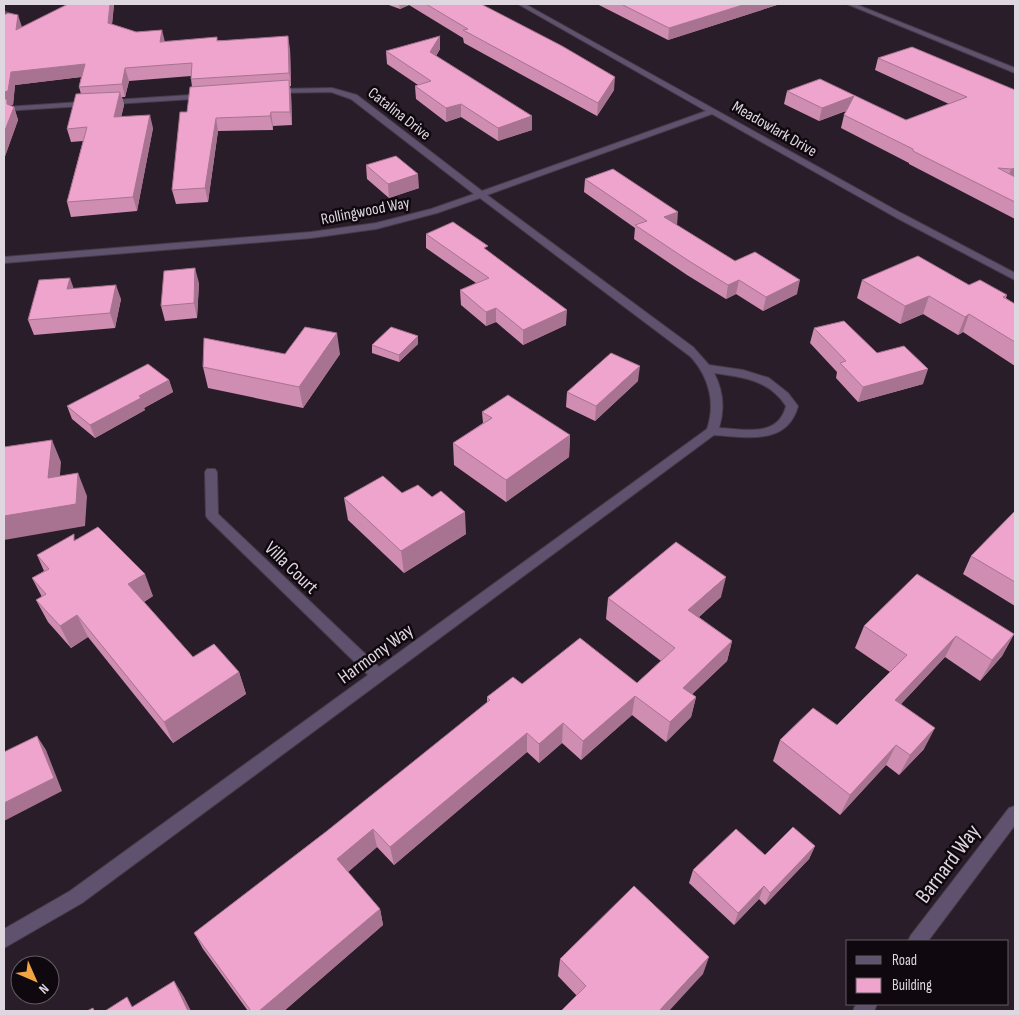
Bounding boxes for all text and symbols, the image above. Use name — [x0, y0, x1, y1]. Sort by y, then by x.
street label: Catalina Drive — [364, 84, 434, 145]
street label: Meadowlark Drive — [729, 97, 820, 161]
street label: Rollingwood Way — [319, 194, 411, 229]
street label: Villa Court — [259, 537, 323, 599]
street label: Harmony Way — [334, 619, 418, 689]
street label: Barnard Way — [910, 819, 987, 909]
legend — [846, 940, 1009, 1005]
text: Road — [892, 951, 917, 970]
north arrow — [10, 955, 60, 1005]
text: Building — [892, 976, 932, 995]
text: N — [35, 980, 52, 997]

